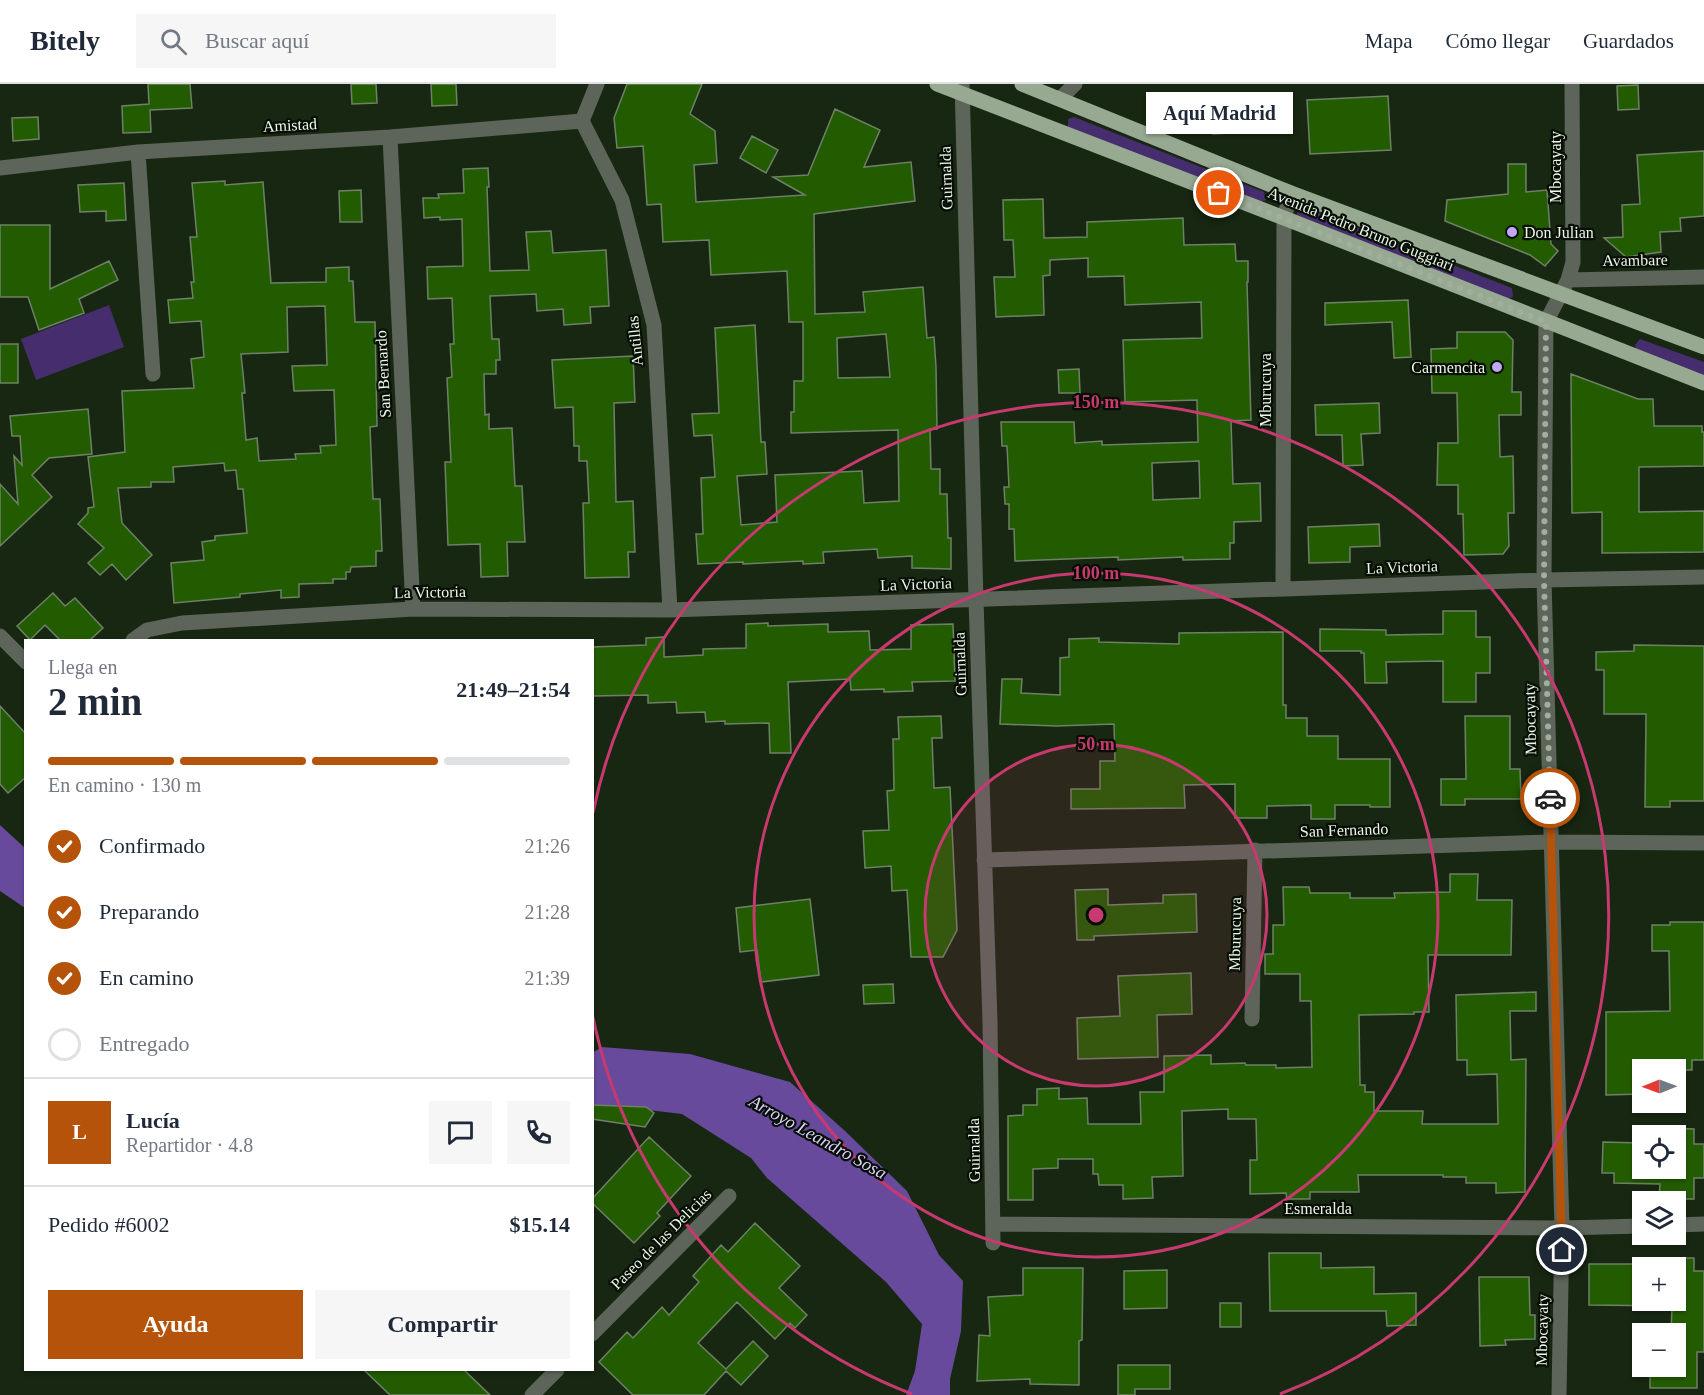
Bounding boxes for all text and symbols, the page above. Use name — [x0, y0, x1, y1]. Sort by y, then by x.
search box — [136, 14, 556, 68]
text: Bitely — [30, 25, 100, 56]
icon: search — [157, 25, 190, 58]
text: Buscar aquí — [205, 28, 309, 53]
text: Mapa — [1365, 29, 1413, 53]
text: Cómo llegar — [1446, 29, 1550, 53]
text: Guardados — [1583, 29, 1674, 53]
callout: Aquí Madrid — [1146, 91, 1292, 133]
text: Aquí Madrid — [1163, 102, 1276, 124]
street label: Amistad — [262, 115, 318, 135]
street label: Mbocayaty — [1547, 131, 1565, 203]
street label: Guirnalda — [936, 146, 956, 210]
pin — [1193, 167, 1244, 218]
icon: bag — [1202, 176, 1235, 209]
street label: Avenida Pedro Bruno Guggiari — [1265, 184, 1457, 275]
place label: Don Julian — [1524, 224, 1594, 241]
marker: Don Julian — [1505, 225, 1519, 239]
street label: Avambare — [1602, 251, 1668, 269]
street label: Antillas — [624, 315, 646, 367]
street label: San Bernardo — [372, 330, 394, 418]
street label: Mburucuya — [1257, 353, 1275, 427]
place label: Carmencita — [1411, 359, 1485, 376]
marker: Carmencita — [1490, 360, 1504, 374]
text: 150 m — [1073, 392, 1119, 412]
street label: La Victoria — [1366, 557, 1438, 577]
text: 100 m — [1073, 563, 1119, 583]
street label: La Victoria — [880, 574, 952, 594]
street label: La Victoria — [394, 583, 466, 601]
street label: Guirnalda — [950, 632, 970, 696]
text: Llega en — [48, 656, 117, 678]
text: 21:49–21:54 — [456, 677, 570, 702]
text: 2 min — [48, 680, 142, 723]
street label: Mbocayaty — [1521, 683, 1540, 755]
text: 50 m — [1077, 734, 1115, 754]
courier — [1520, 768, 1580, 828]
text: En camino · 130 m — [48, 774, 201, 796]
icon: car — [1534, 782, 1567, 815]
street label: San Fernando — [1300, 820, 1388, 840]
icon: check — [48, 830, 81, 863]
text: Confirmado — [99, 833, 205, 858]
text: 21:26 — [524, 835, 570, 857]
icon: check — [48, 896, 81, 929]
street label: Mburucuya — [1226, 897, 1245, 971]
text: Preparando — [99, 899, 199, 924]
text: 21:28 — [524, 901, 570, 923]
centre of rings — [1086, 905, 1106, 925]
icon: check — [48, 962, 81, 995]
text: En camino — [99, 965, 194, 990]
text: 21:39 — [524, 967, 570, 989]
text: Entregado — [99, 1031, 189, 1056]
north arrow — [1632, 1059, 1686, 1113]
map controls — [1632, 1059, 1686, 1377]
water label: Arroyo Leandro Sosa — [745, 1091, 890, 1183]
button: chat — [429, 1101, 492, 1164]
button: phone — [507, 1101, 570, 1164]
text: Lucía — [126, 1108, 180, 1133]
street label: Guirnalda — [965, 1118, 983, 1182]
text: L — [72, 1119, 87, 1144]
button: locate — [1632, 1125, 1686, 1179]
text: Repartidor · 4.8 — [126, 1134, 253, 1156]
street label: Paseo de las Delicias — [607, 1185, 715, 1293]
button: layers — [1632, 1191, 1686, 1245]
street label: Esmeralda — [1284, 1200, 1352, 1217]
text: Pedido #6002 — [48, 1212, 170, 1237]
text: $15.14 — [510, 1212, 570, 1237]
pin — [1536, 1224, 1587, 1275]
icon: home — [1545, 1233, 1578, 1266]
button: + — [1632, 1257, 1686, 1311]
button: Ayuda — [48, 1290, 303, 1359]
button: Compartir — [315, 1290, 570, 1359]
street label: Mbocayaty — [1533, 1294, 1552, 1366]
button: − — [1632, 1323, 1686, 1377]

